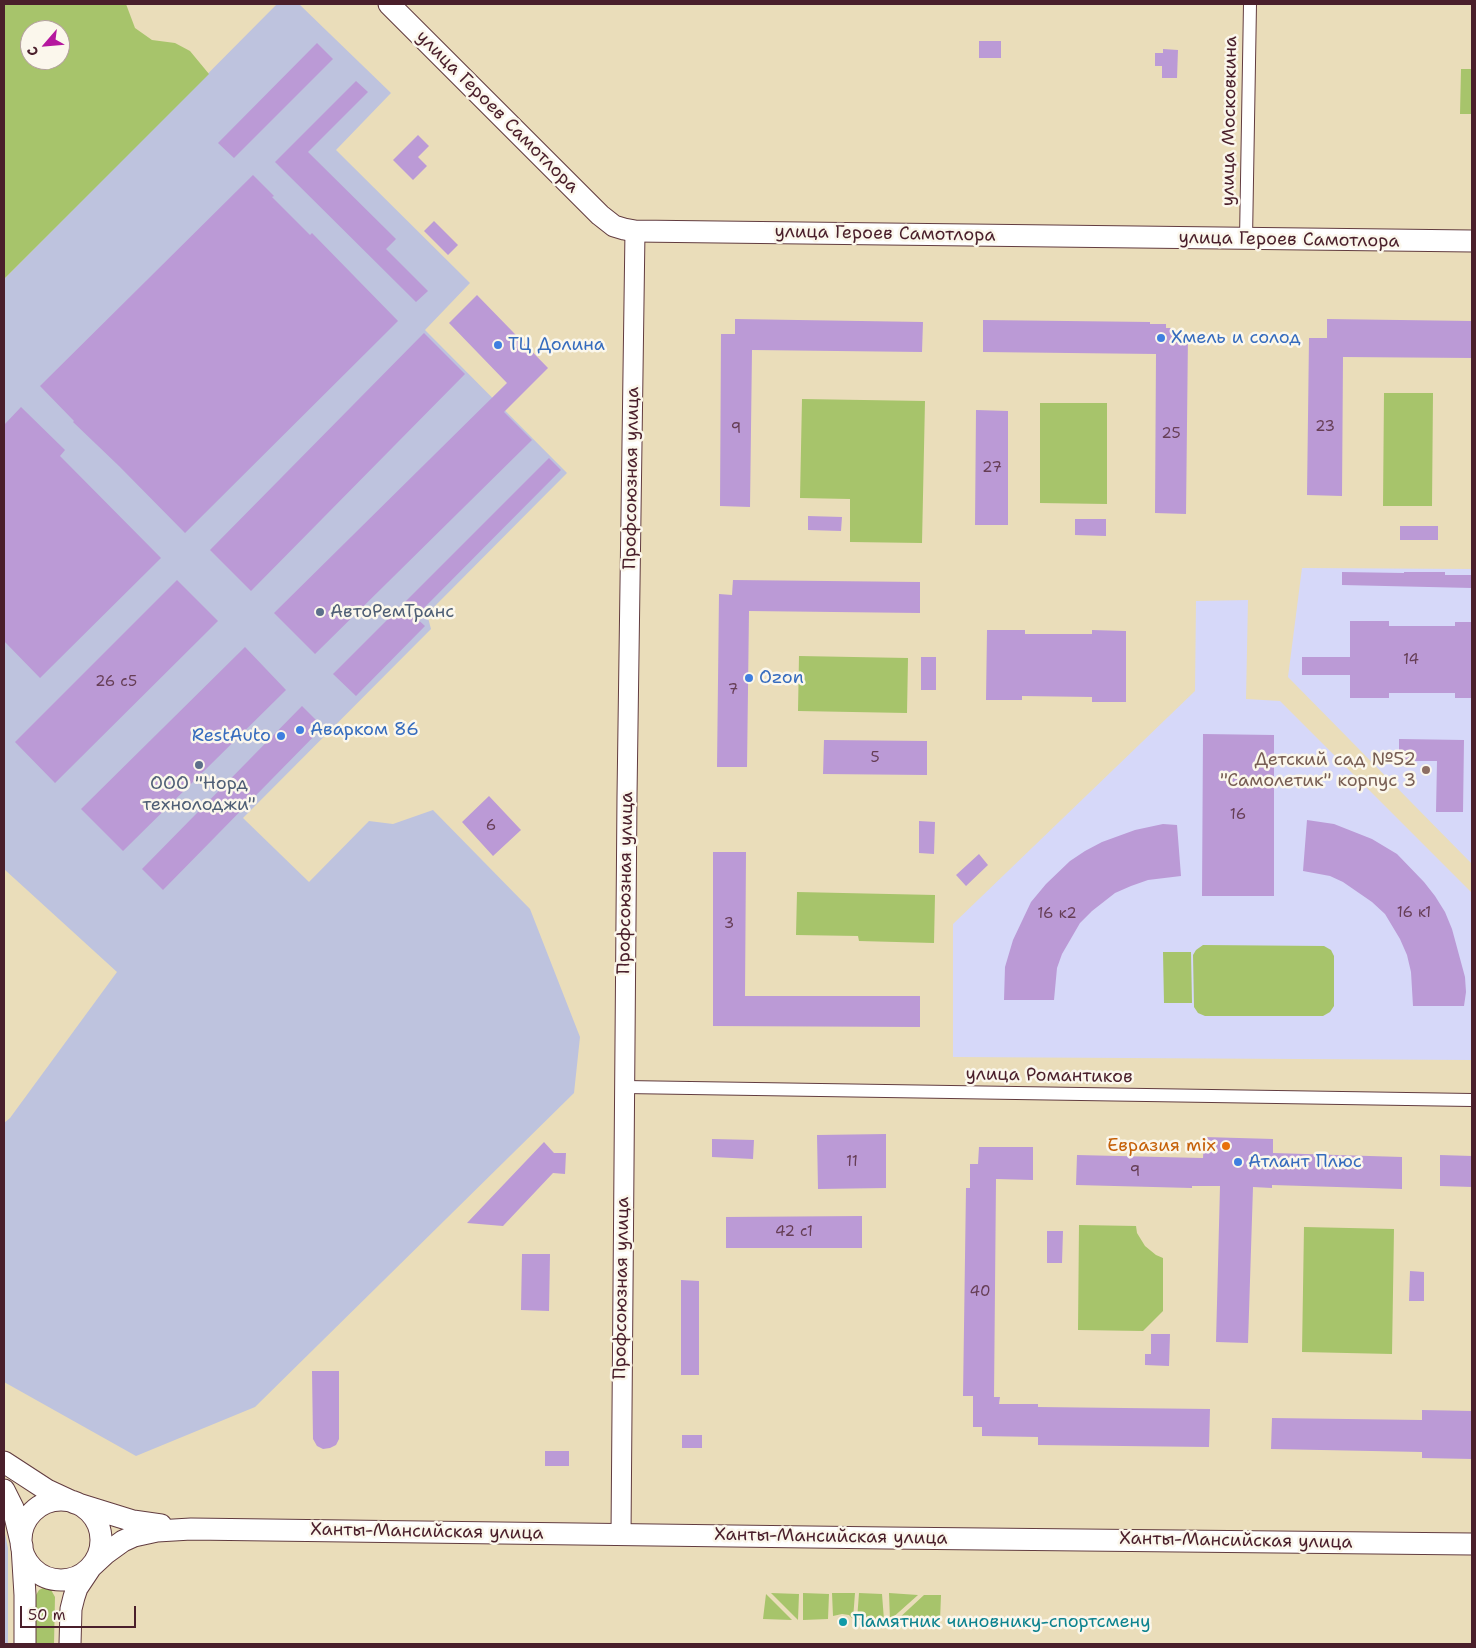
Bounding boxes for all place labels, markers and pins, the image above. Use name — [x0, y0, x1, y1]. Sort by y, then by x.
place label: Хмель и солод — [1171, 327, 1301, 349]
marker: Хмель и солод — [1155, 332, 1167, 344]
place label: ТЦ Долина — [508, 334, 605, 356]
marker: ТЦ Долина — [492, 339, 504, 351]
place label: АвтоРемТранс — [330, 601, 454, 623]
marker: АвтоРемТранс — [314, 606, 326, 618]
place label: Ozon — [759, 667, 804, 689]
marker: Ozon — [743, 672, 755, 684]
place label: Аварком 86 — [310, 719, 419, 741]
marker: Аварком 86 — [294, 724, 306, 736]
place label: RestAuto — [192, 725, 271, 747]
marker: RestAuto — [275, 730, 287, 742]
place label: Детский сад №52 "Самолетик" корпус 3 — [1220, 749, 1416, 792]
marker: ООО "Норд технолоджи" — [193, 759, 205, 771]
marker: Детский сад №52 "Самолетик" корпус 3 — [1420, 764, 1432, 776]
place label: ООО "Норд технолоджи" — [142, 773, 256, 816]
place label: Евразия mix — [1107, 1135, 1216, 1157]
marker: Евразия mix — [1220, 1140, 1232, 1152]
place label: Атлант Плюс — [1248, 1151, 1362, 1173]
marker: Атлант Плюс — [1232, 1156, 1244, 1168]
place label: Памятник чиновнику-спортсмену — [853, 1611, 1151, 1633]
marker: Памятник чиновнику-спортсмену — [837, 1616, 849, 1628]

